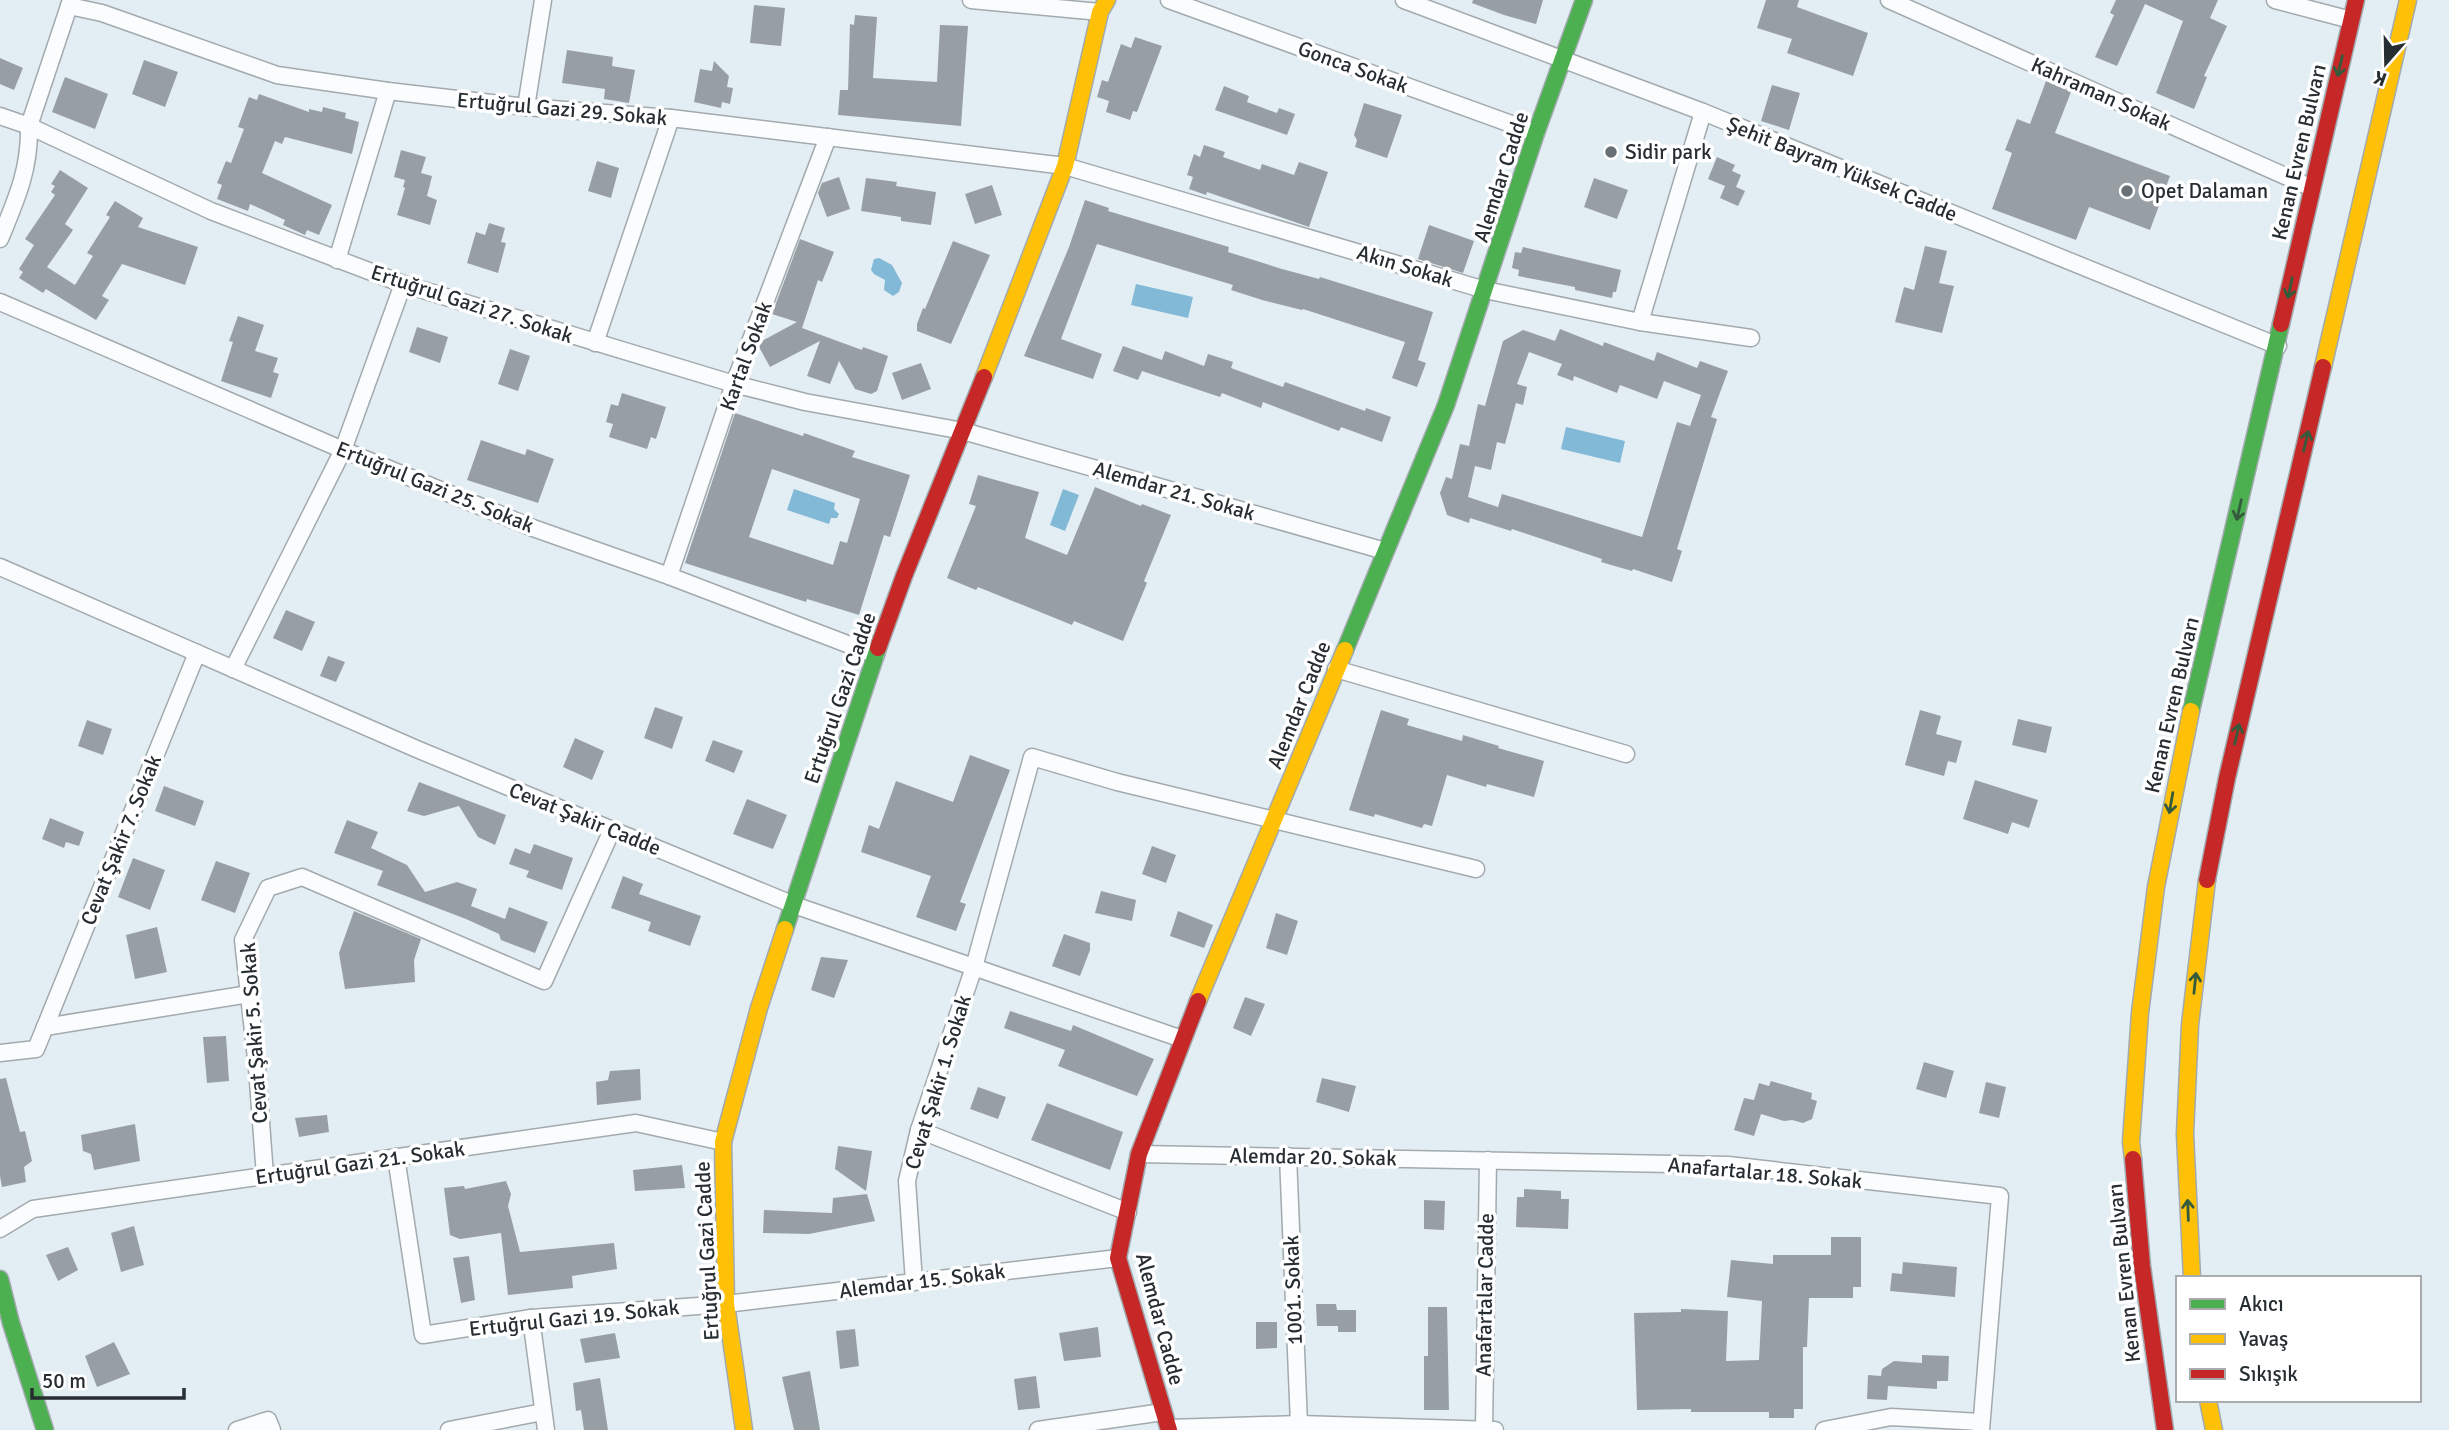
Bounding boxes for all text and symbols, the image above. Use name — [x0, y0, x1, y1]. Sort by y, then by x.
north arrow — [2351, 28, 2421, 98]
street label: Gonca Sokak — [1294, 35, 1412, 99]
street label: Kahraman Sokak — [2027, 52, 2175, 137]
one-way arrow — [2333, 54, 2347, 77]
street label: Kenan Evren Bulvarı — [2266, 61, 2332, 243]
text: K — [2371, 65, 2390, 91]
street label: Ertuğrul Gazi 29. Sokak — [456, 87, 669, 131]
street label: Alemdar Cadde — [1468, 108, 1534, 246]
street label: Şehit Bayram Yüksek Cadde — [1723, 111, 1961, 227]
place label: Sidir park — [1625, 139, 1712, 165]
marker: Sidir park — [1603, 144, 1619, 160]
place label: Opet Dalaman — [2141, 178, 2268, 204]
marker: Opet Dalaman — [2119, 183, 2135, 199]
street label: Akın Sokak — [1354, 239, 1457, 293]
street label: Ertuğrul Gazi 27. Sokak — [368, 259, 577, 349]
one-way arrow — [2283, 276, 2296, 299]
street label: Kartal Sokak — [714, 297, 778, 414]
one-way arrow — [2299, 430, 2313, 453]
street label: Ertuğrul Gazi 25. Sokak — [332, 435, 538, 539]
street label: Alemdar 21. Sokak — [1090, 455, 1258, 527]
one-way arrow — [2232, 498, 2245, 521]
street label: Ertuğrul Gazi Cadde — [798, 609, 882, 787]
street label: Kenan Evren Bulvarı — [2139, 614, 2205, 796]
street label: Alemdar Cadde — [1262, 637, 1336, 773]
one-way arrow — [2231, 723, 2244, 746]
street label: Cevat Şakir 7. Sokak — [75, 751, 167, 929]
street label: Cevat Şakir Cadde — [505, 777, 665, 861]
one-way arrow — [2164, 791, 2178, 814]
street label: Cevat Şakir 5. Sokak — [235, 941, 273, 1124]
one-way arrow — [2189, 972, 2202, 994]
street label: Cevat Şakir 1. Sokak — [899, 991, 977, 1172]
street label: Ertuğrul Gazi 21. Sokak — [254, 1135, 467, 1191]
street label: Alemdar 20. Sokak — [1229, 1143, 1397, 1171]
street label: Anafartalar 18. Sokak — [1667, 1152, 1864, 1194]
street label: Ertuğrul Gazi Cadde — [689, 1161, 725, 1341]
street label: Kenan Evren Bulvarı — [2102, 1182, 2146, 1364]
one-way arrow — [2181, 1198, 2194, 1221]
street label: Anafartalar Cadde — [1471, 1213, 1499, 1377]
street label: 1001. Sokak — [1278, 1234, 1308, 1345]
street label: Alemdar Cadde — [1130, 1250, 1190, 1388]
street label: Alemdar 15. Sokak — [837, 1258, 1007, 1304]
legend — [2176, 1276, 2421, 1402]
text: Akıcı — [2239, 1291, 2284, 1317]
street label: Ertuğrul Gazi 19. Sokak — [468, 1294, 681, 1342]
text: Yavaş — [2239, 1326, 2288, 1352]
scale bar — [32, 1356, 184, 1400]
text: Sıkışık — [2239, 1361, 2298, 1387]
text: 50 m — [42, 1368, 86, 1394]

